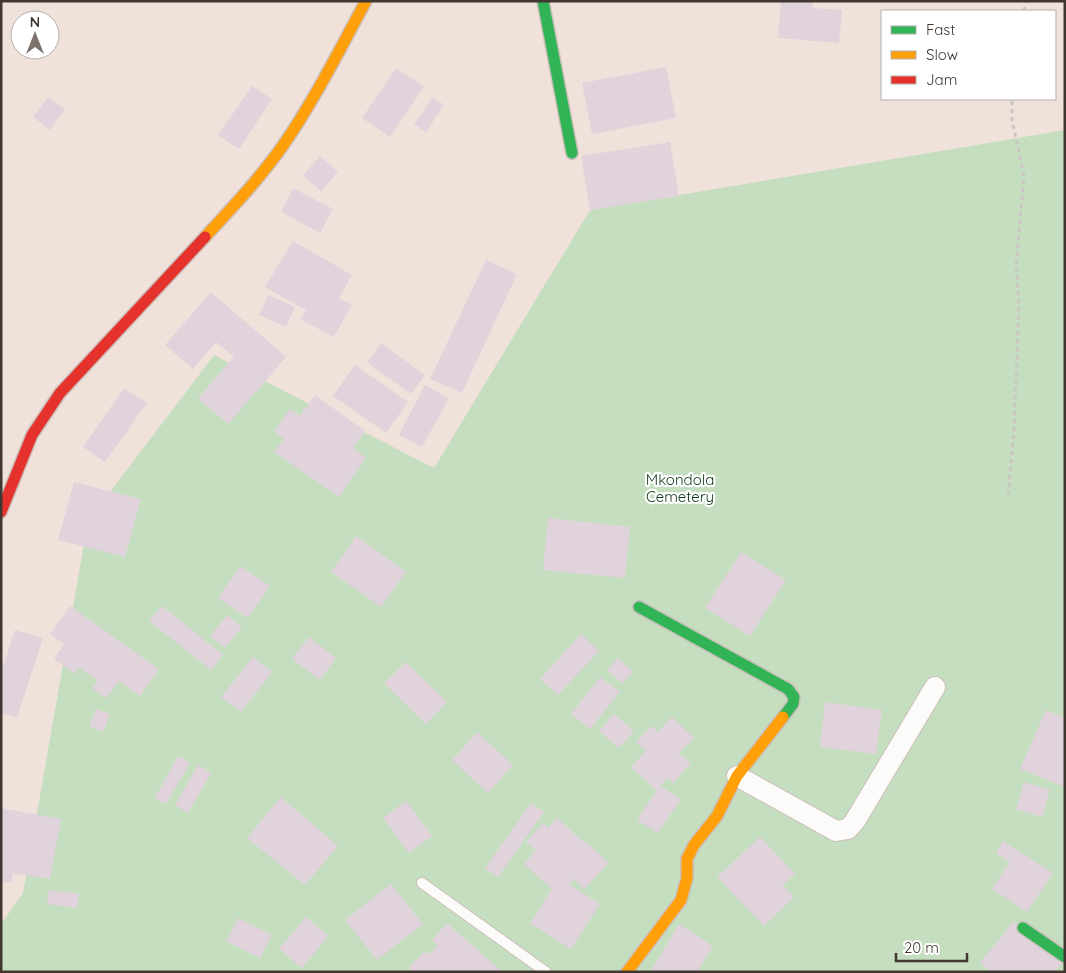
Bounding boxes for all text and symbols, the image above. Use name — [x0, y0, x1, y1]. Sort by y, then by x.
north arrow — [10, 10, 60, 60]
legend — [881, 10, 1056, 100]
text: N — [30, 13, 40, 31]
text: Fast — [926, 20, 955, 39]
text: Slow — [926, 45, 958, 64]
text: Jam — [926, 70, 957, 89]
park label: Mkondola Cemetery — [646, 470, 714, 506]
scale bar — [896, 930, 967, 962]
text: 20 m — [904, 938, 939, 957]

